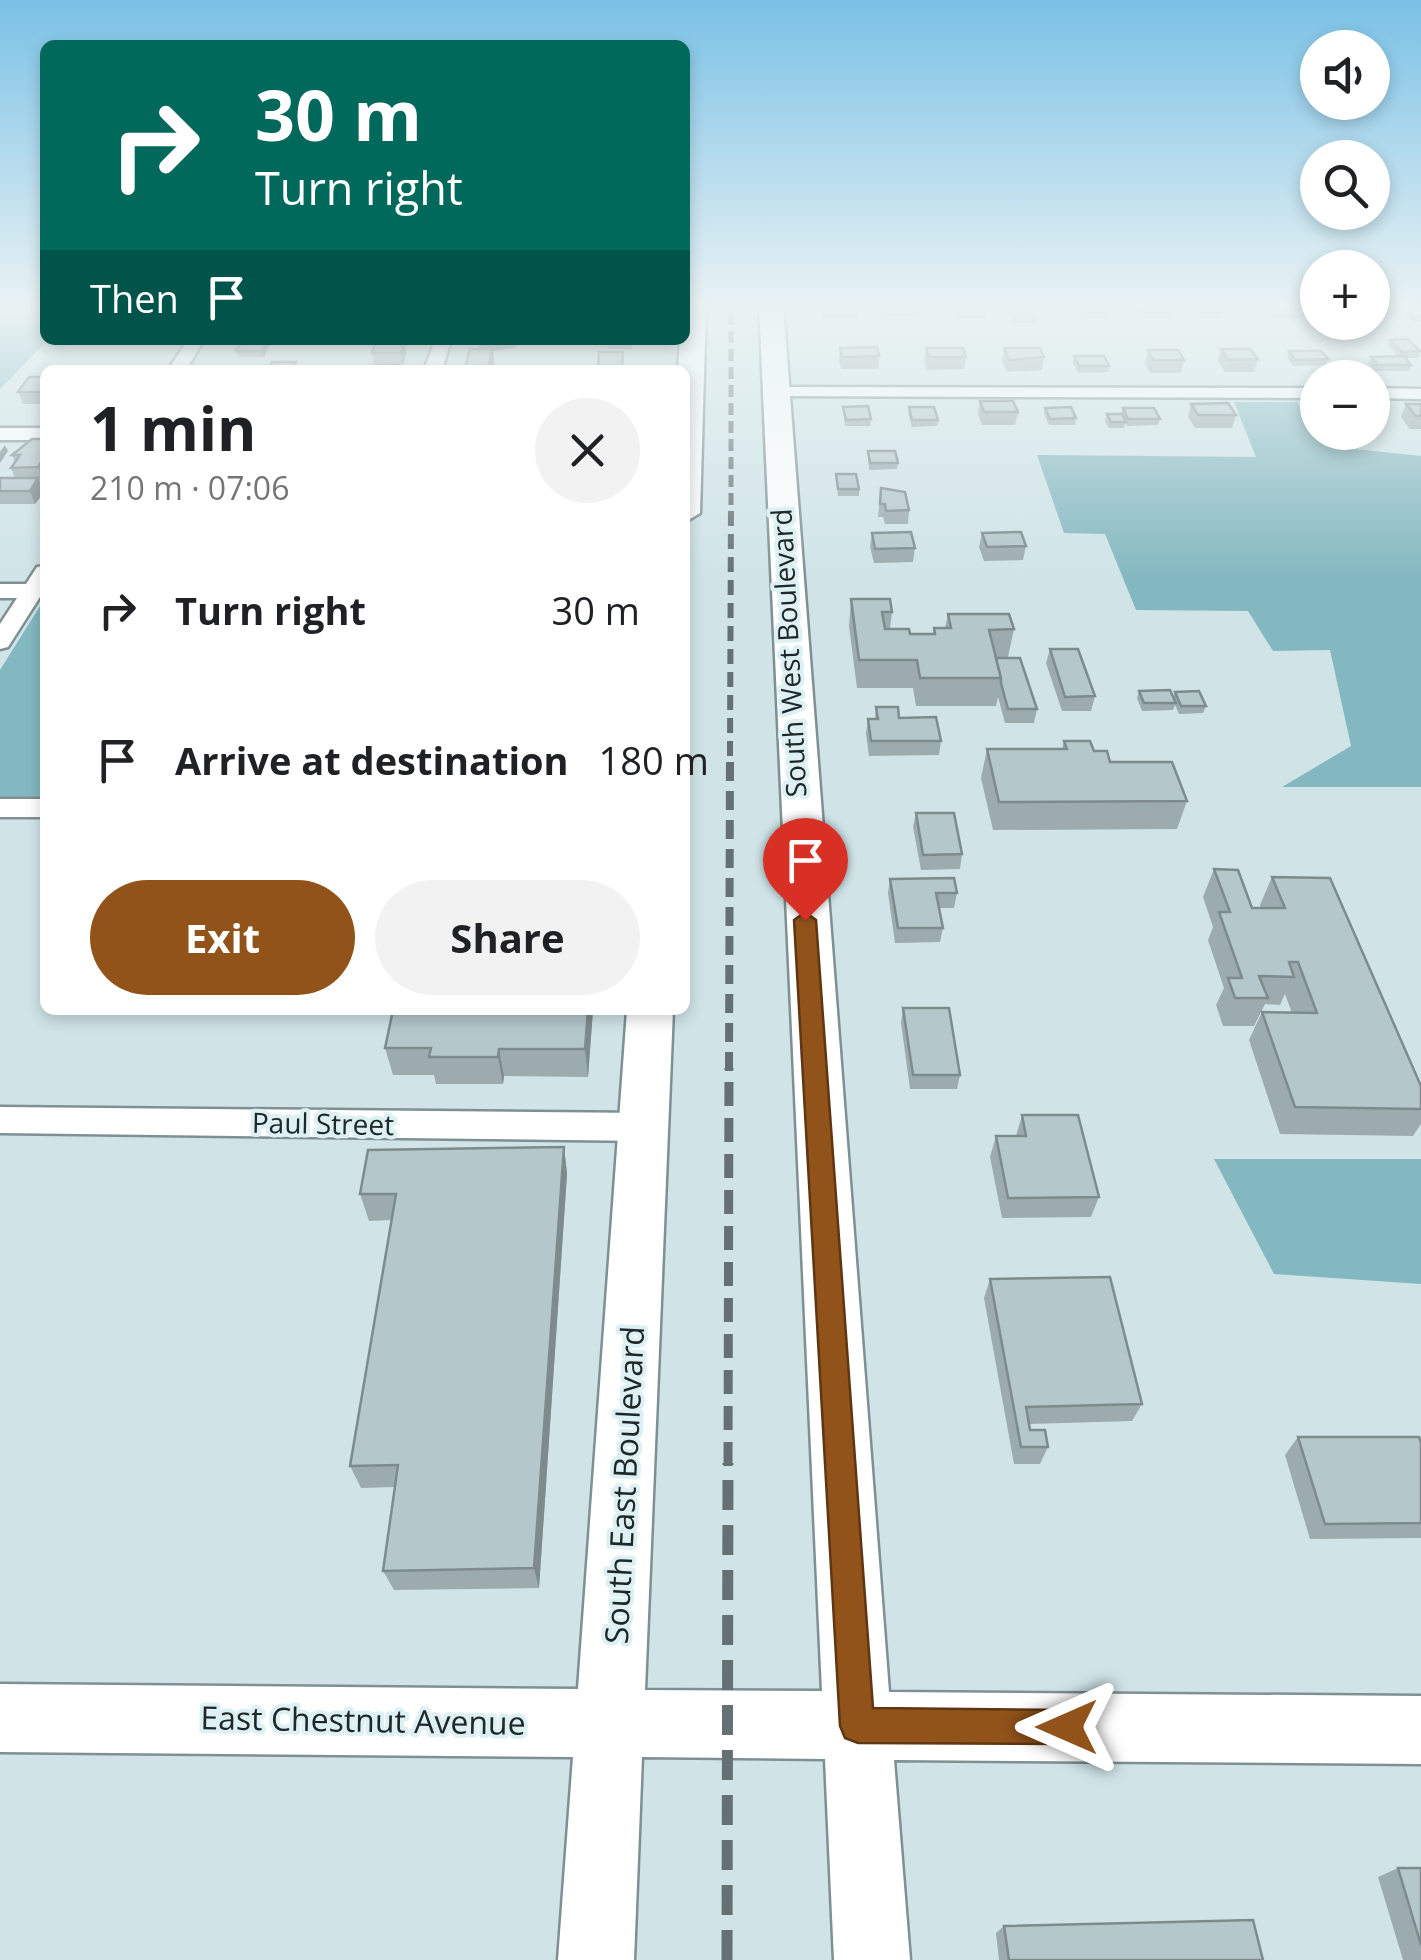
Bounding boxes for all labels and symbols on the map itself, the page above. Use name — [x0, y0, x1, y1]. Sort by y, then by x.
street label: South West Boulevard — [761, 508, 815, 798]
pin — [763, 818, 848, 921]
street label: Paul Street — [252, 1103, 394, 1143]
street label: South East Boulevard — [594, 1325, 653, 1645]
position arrow — [1015, 1675, 1119, 1779]
street label: East Chestnut Avenue — [200, 1695, 526, 1744]

